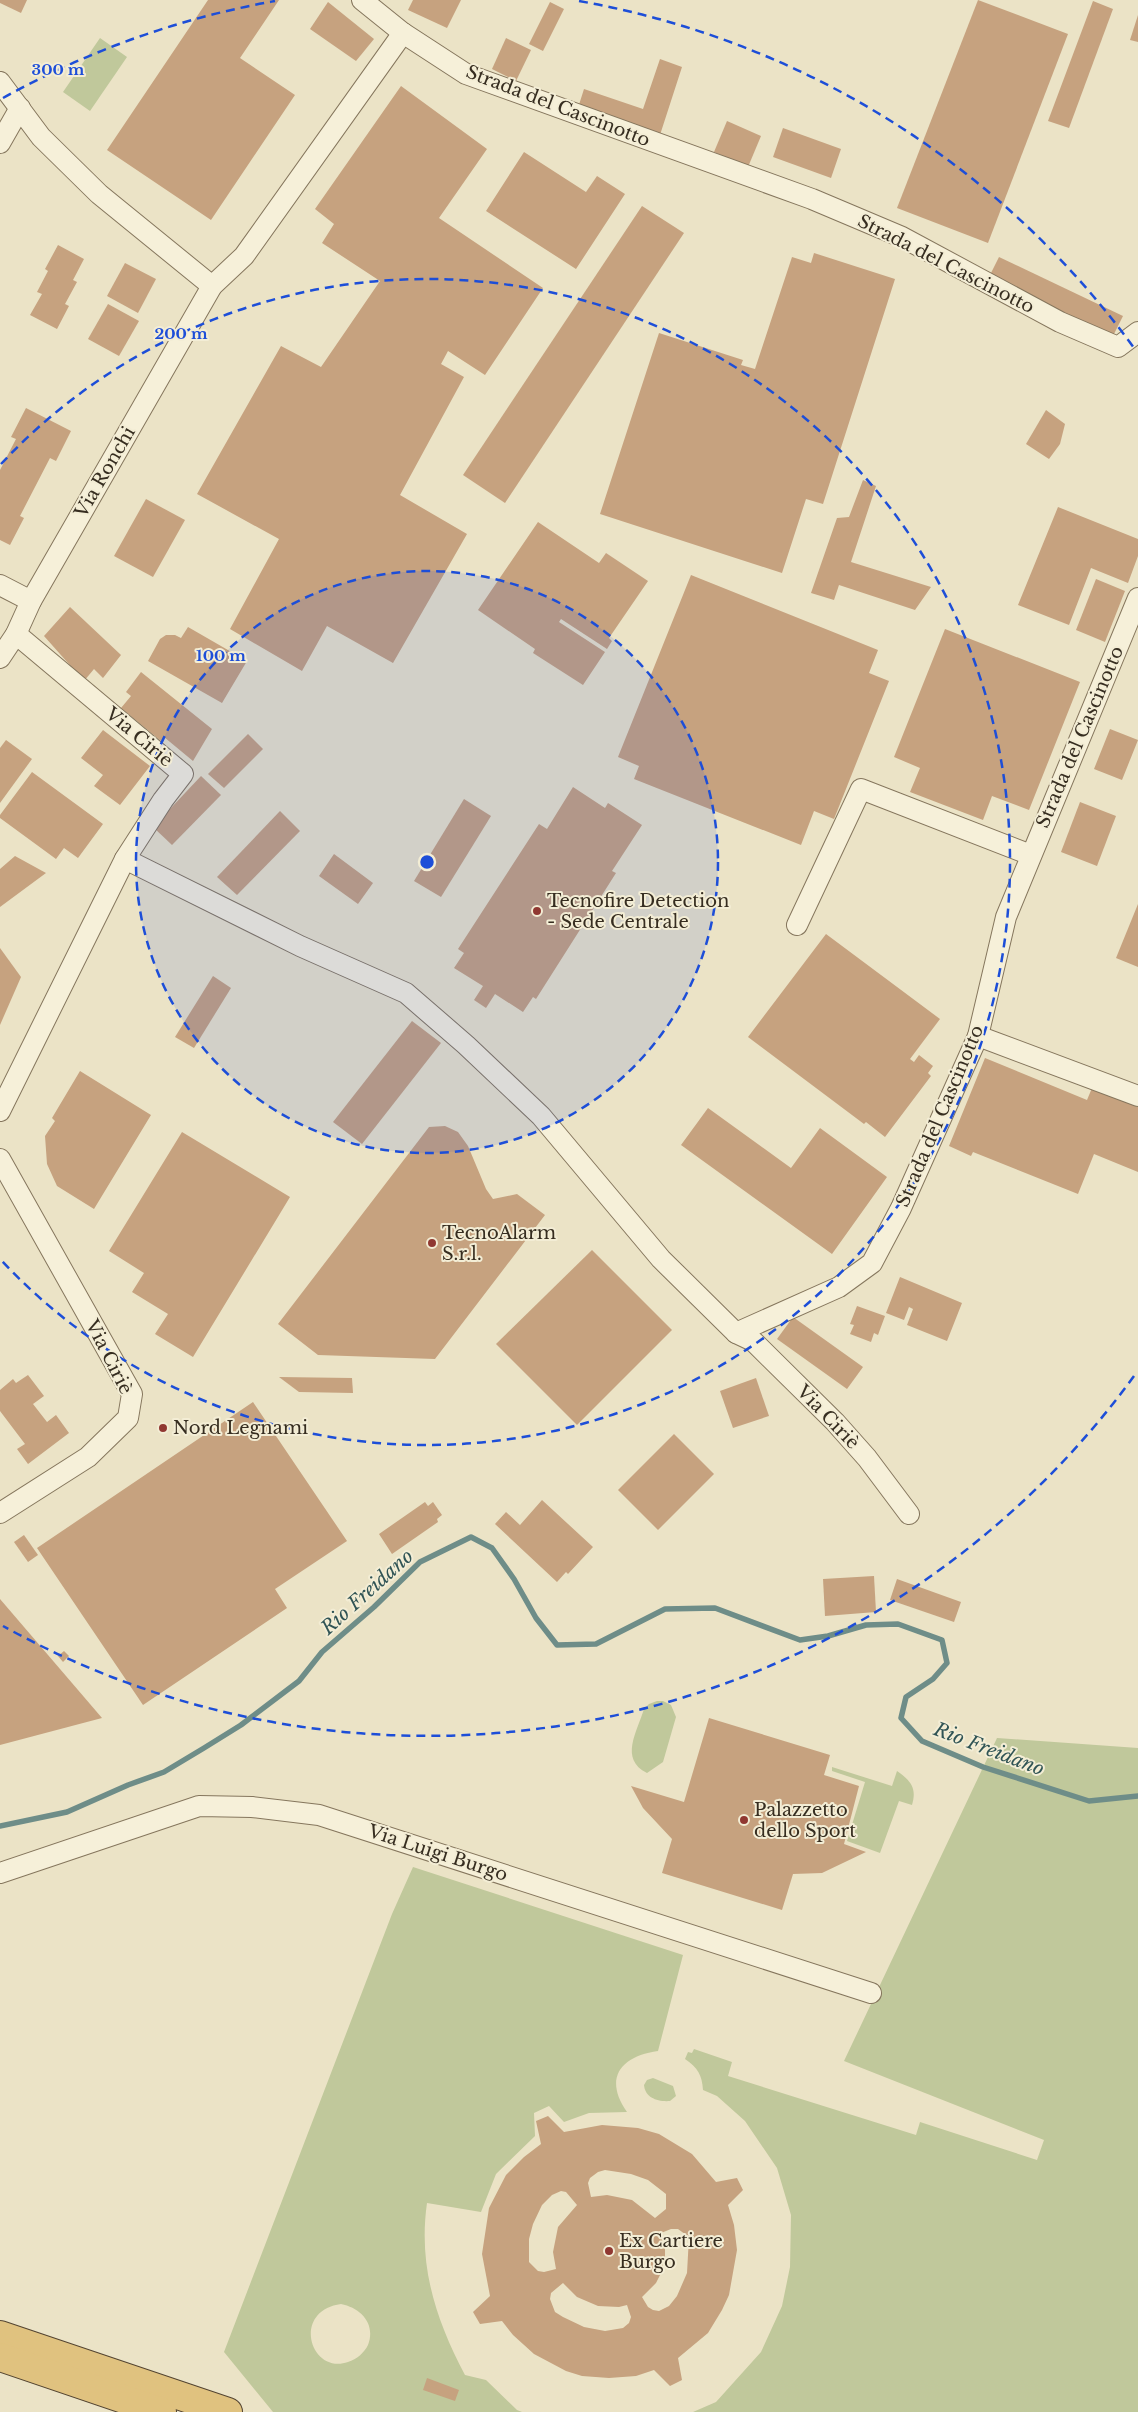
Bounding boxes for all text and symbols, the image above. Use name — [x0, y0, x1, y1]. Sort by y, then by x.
text: 300 m — [32, 60, 85, 79]
street label: Strada del Cascinotto — [463, 61, 653, 151]
street label: Strada del Cascinotto — [854, 210, 1038, 318]
text: 200 m — [155, 324, 208, 343]
street label: Via Ronchi — [70, 423, 140, 522]
street label: Strada del Cascinotto — [1032, 643, 1128, 831]
text: 100 m — [196, 646, 246, 665]
street label: Via Ciriè — [100, 702, 177, 771]
centre of rings — [418, 853, 436, 871]
place label: Tecnofire Detection - Sede Centrale — [547, 890, 729, 933]
marker: Tecnofire Detection - Sede Centrale — [531, 905, 543, 917]
street label: Strada del Cascinotto — [892, 1022, 988, 1210]
place label: TecnoAlarm S.r.l. — [442, 1222, 556, 1265]
marker: TecnoAlarm S.r.l. — [426, 1237, 438, 1249]
street label: Via Ciriè — [80, 1315, 137, 1398]
street label: Via Ciriè — [791, 1380, 864, 1454]
place label: Nord Legnami — [173, 1417, 308, 1439]
marker: Nord Legnami — [157, 1422, 169, 1434]
water label: Rio Freidano — [315, 1545, 418, 1640]
water label: Rio Freidano — [930, 1717, 1047, 1781]
place label: Palazzetto dello Sport — [754, 1799, 856, 1842]
marker: Palazzetto dello Sport — [738, 1814, 750, 1826]
street label: Via Luigi Burgo — [365, 1820, 510, 1886]
place label: Ex Cartiere Burgo — [619, 2230, 723, 2273]
marker: Ex Cartiere Burgo — [603, 2245, 615, 2257]

